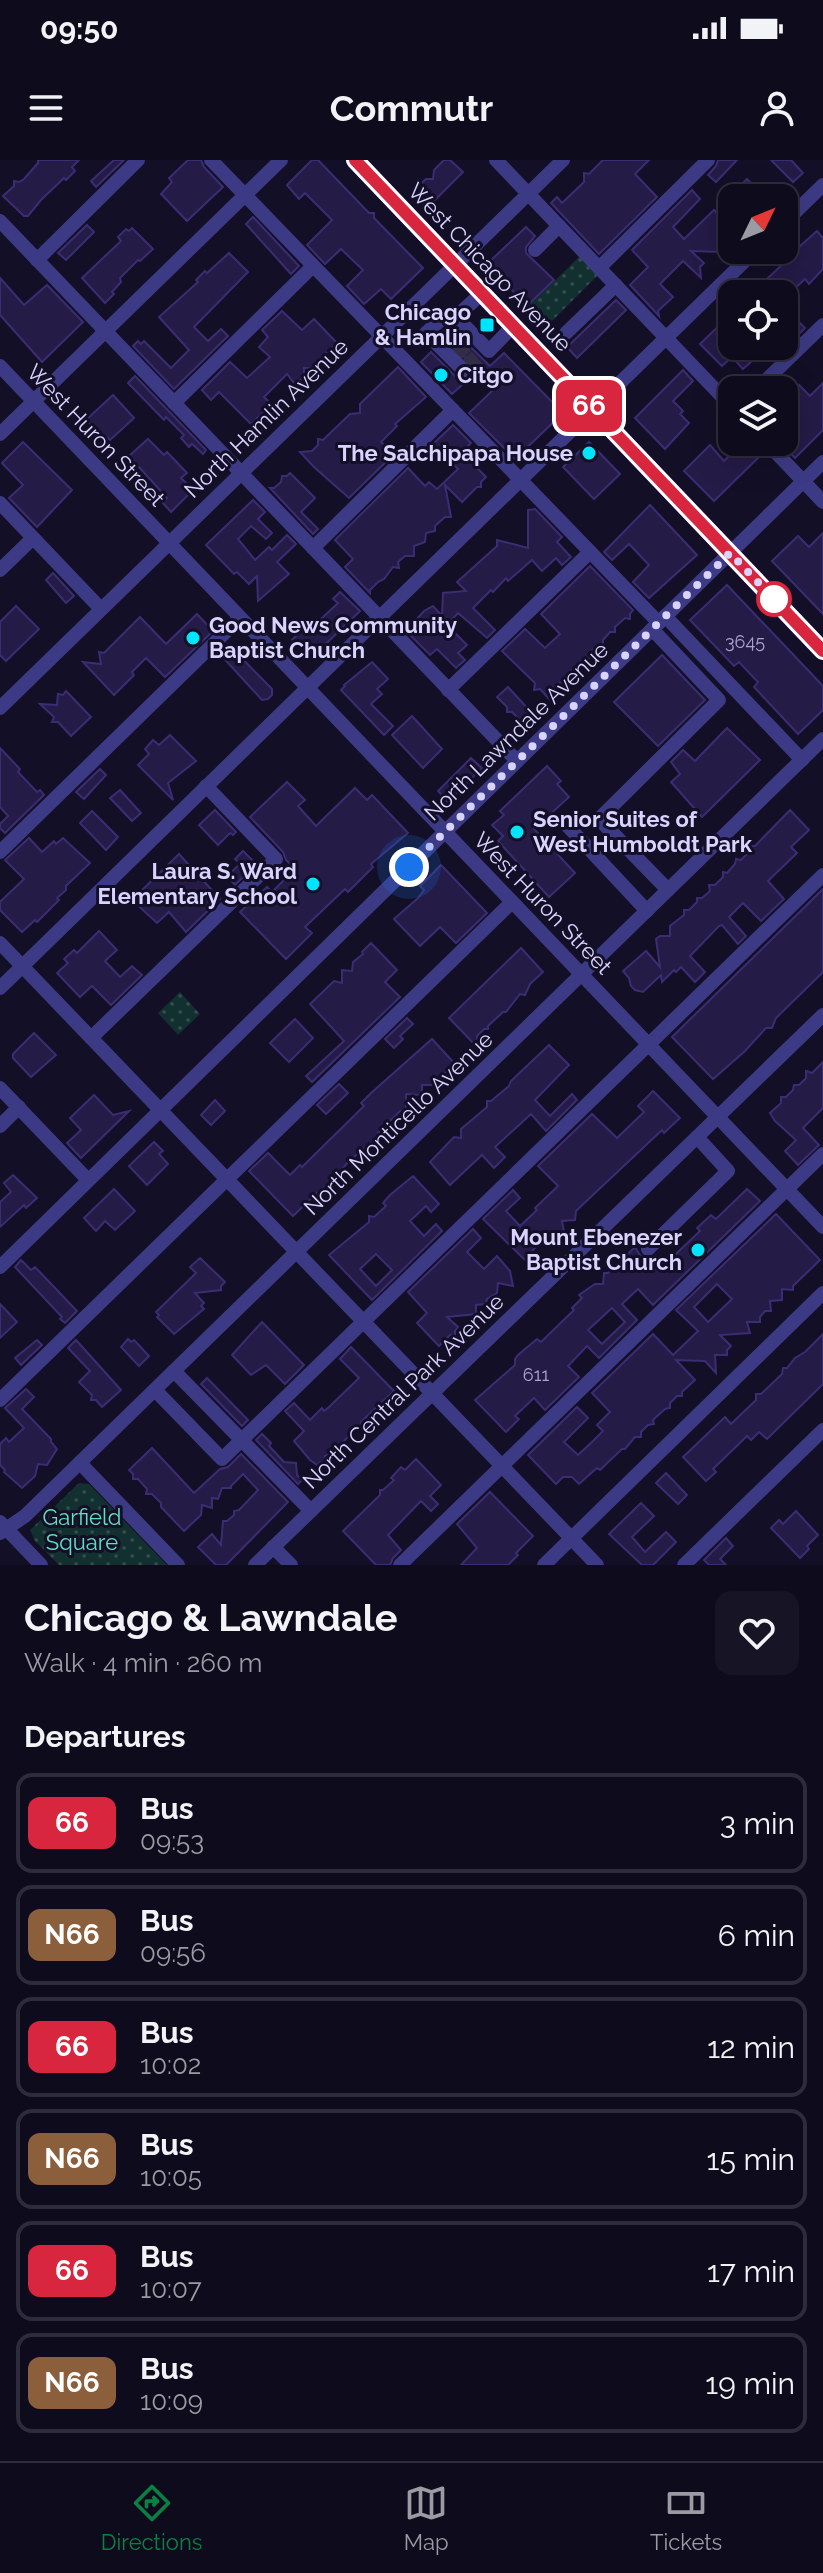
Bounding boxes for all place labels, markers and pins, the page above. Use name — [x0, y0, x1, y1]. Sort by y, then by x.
place label: Chicago & Hamlin — [375, 299, 471, 350]
marker: Chicago & Hamlin — [478, 316, 496, 334]
place label: Citgo — [457, 362, 513, 388]
marker: Citgo — [432, 366, 450, 384]
place label: The Salchipapa House — [338, 440, 573, 466]
marker: The Salchipapa House — [580, 444, 598, 462]
unlabelled marker — [757, 582, 791, 616]
place label: Good News Community Baptist Church — [209, 612, 457, 663]
marker: Good News Community Baptist Church — [184, 629, 202, 647]
place label: Senior Suites of West Humboldt Park — [533, 806, 753, 857]
marker: Senior Suites of West Humboldt Park — [508, 823, 526, 841]
place label: Laura S. Ward Elementary School — [98, 858, 298, 909]
marker: Laura S. Ward Elementary School — [304, 875, 322, 893]
place label: Mount Ebenezer Baptist Church — [510, 1224, 682, 1275]
marker: Mount Ebenezer Baptist Church — [689, 1241, 707, 1259]

